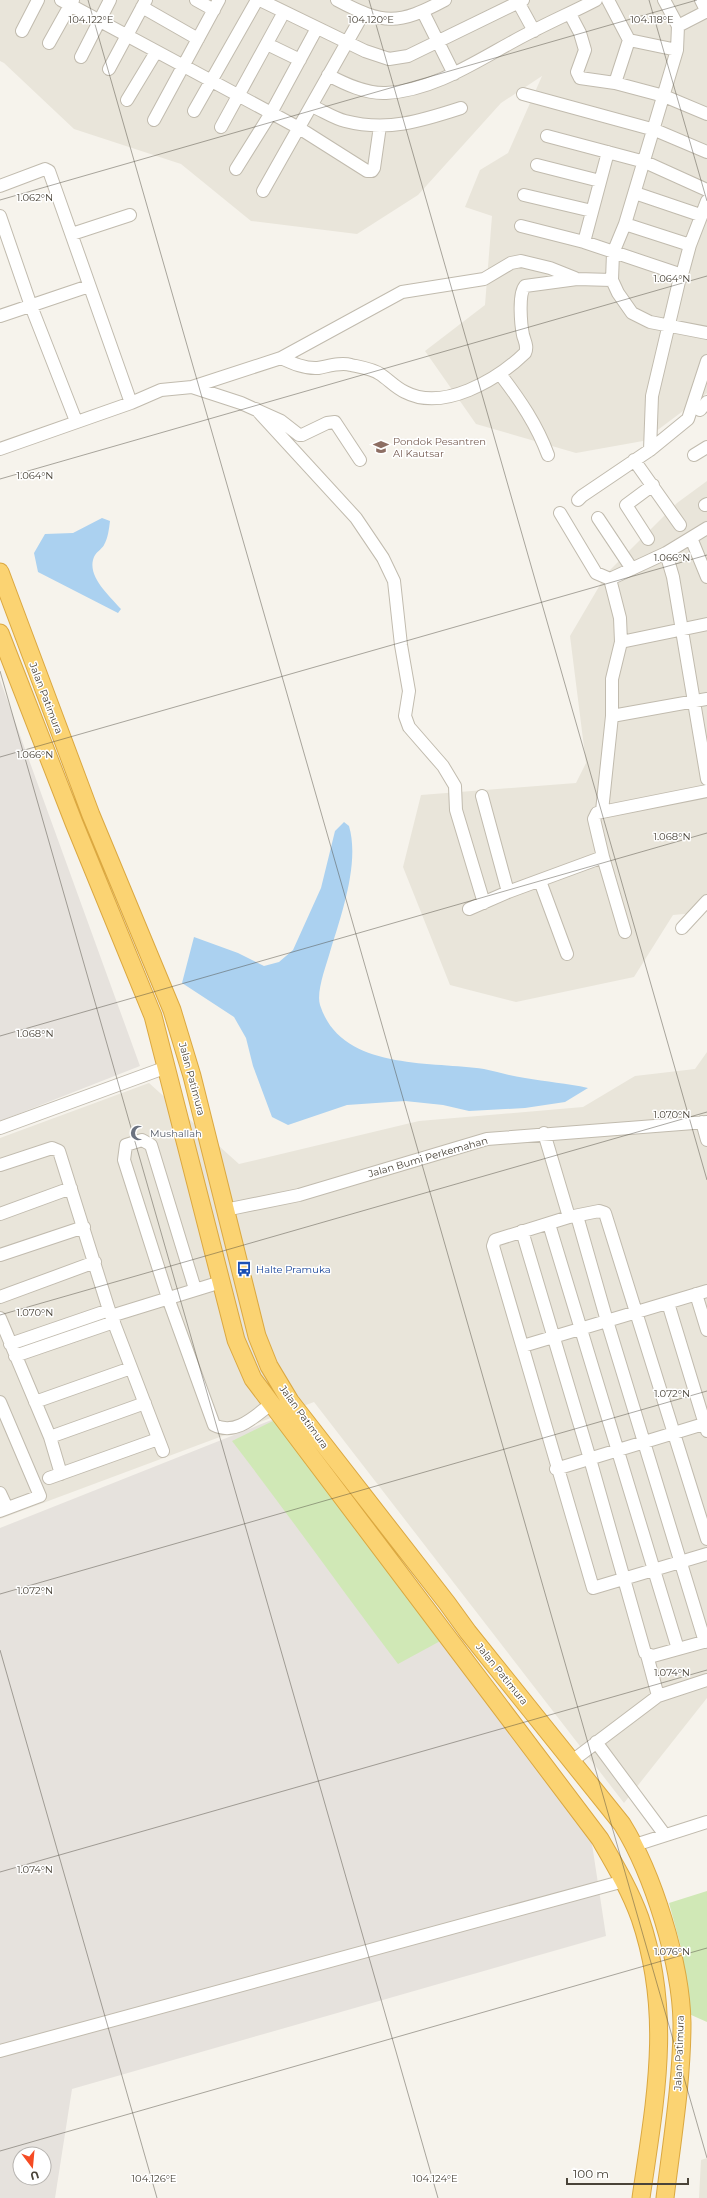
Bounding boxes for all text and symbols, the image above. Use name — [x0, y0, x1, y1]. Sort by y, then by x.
text: 104.122°E — [69, 13, 114, 26]
text: 104.120°E — [348, 13, 394, 26]
text: 104.118°E — [630, 13, 674, 26]
text: 1.062°N — [17, 191, 53, 204]
text: 1.064°N — [654, 272, 690, 285]
place label: Pondok Pesantren Al Kautsar — [393, 435, 486, 460]
school or university icon: Pondok Pesantren Al Kautsar — [372, 438, 390, 456]
text: 1.064°N — [17, 469, 53, 482]
text: 1.066°N — [654, 551, 690, 564]
street label: Jalan Patimura — [26, 660, 66, 736]
text: 1.066°N — [17, 748, 53, 761]
text: 1.068°N — [653, 830, 691, 843]
text: 1.068°N — [16, 1027, 54, 1040]
street label: Jalan Patimura — [176, 1040, 208, 1117]
text: 1.070°N — [654, 1108, 690, 1121]
mosque icon: Mushallah — [129, 1124, 147, 1142]
place label: Mushallah — [150, 1127, 202, 1140]
street label: Jalan Bumi Perkemahan — [366, 1134, 489, 1181]
bus stop icon: Halte Pramuka — [235, 1260, 253, 1278]
place label: Halte Pramuka — [256, 1263, 331, 1276]
text: 1.070°N — [17, 1306, 53, 1319]
street label: Jalan Patimura — [276, 1382, 331, 1451]
text: 1.072°N — [654, 1387, 690, 1400]
text: 1.072°N — [17, 1584, 53, 1597]
street label: Jalan Patimura — [473, 1640, 531, 1707]
text: 1.074°N — [654, 1666, 690, 1679]
text: 1.074°N — [17, 1863, 53, 1876]
text: 1.076°N — [654, 1945, 690, 1958]
street label: Jalan Patimura — [671, 2015, 687, 2092]
north arrow — [12, 2146, 52, 2186]
scale bar — [567, 2160, 688, 2186]
text: 100 m — [573, 2166, 609, 2181]
text: U — [29, 2168, 41, 2184]
text: 104.126°E — [131, 2172, 177, 2185]
text: 104.124°E — [412, 2172, 458, 2185]

